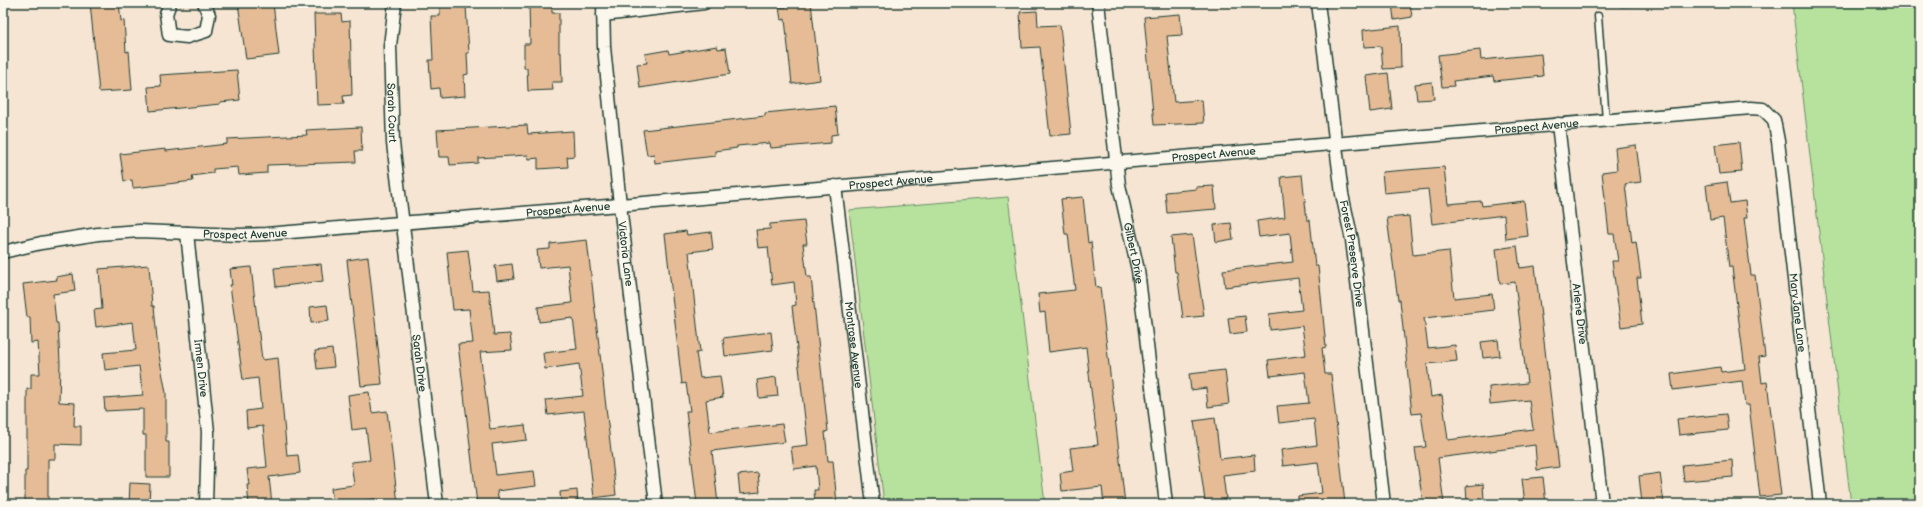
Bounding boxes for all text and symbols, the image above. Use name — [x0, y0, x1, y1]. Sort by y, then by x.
street label: Sarah Court — [385, 83, 399, 143]
street label: Prospect Avenue — [1494, 116, 1580, 136]
street label: Prospect Avenue — [1171, 144, 1257, 164]
street label: Prospect Avenue — [848, 172, 934, 192]
street label: Prospect Avenue — [525, 199, 611, 219]
street label: Forest Preserve Drive — [1337, 199, 1367, 308]
street label: Victoria Lane — [616, 221, 636, 288]
street label: Gilbert Drive — [1121, 221, 1146, 285]
street label: Prospect Avenue — [203, 226, 288, 242]
street label: Mary Jane Lane — [1787, 272, 1809, 353]
street label: Arlene Drive — [1570, 283, 1590, 345]
street label: Montrose Avenue — [842, 301, 866, 389]
street label: Sarah Drive — [410, 334, 430, 393]
street label: Irmen Drive — [192, 339, 211, 398]

